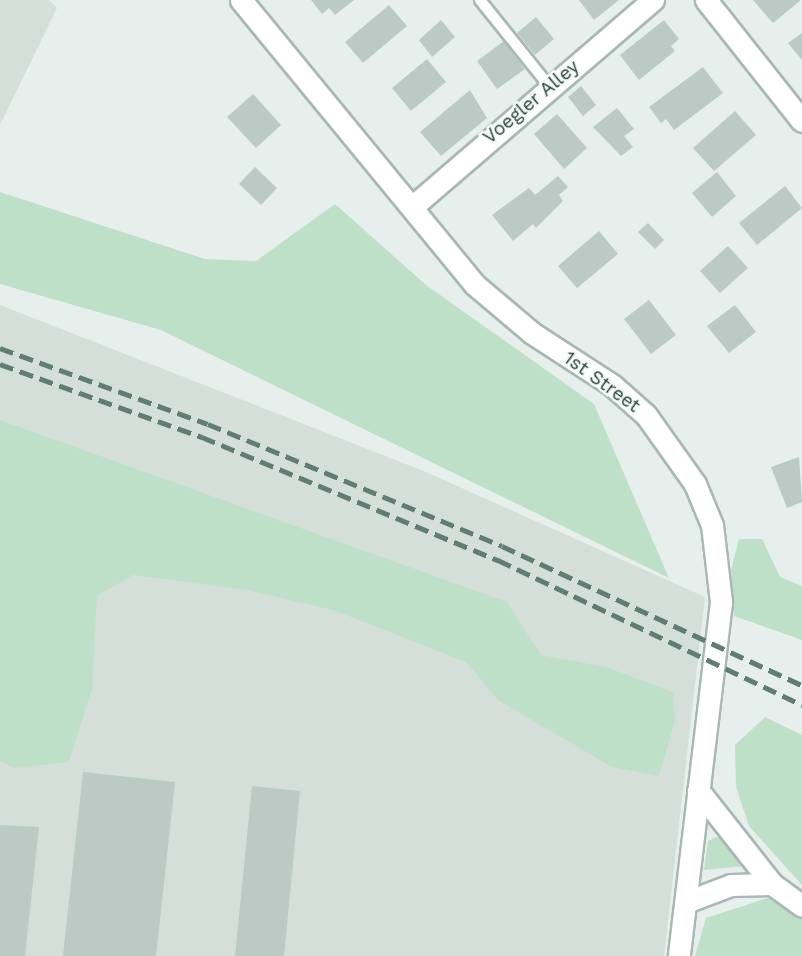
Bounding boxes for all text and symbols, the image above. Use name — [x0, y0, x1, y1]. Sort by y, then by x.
street label: Voegler Alley — [478, 55, 584, 149]
street label: 1st Street — [559, 347, 645, 417]

